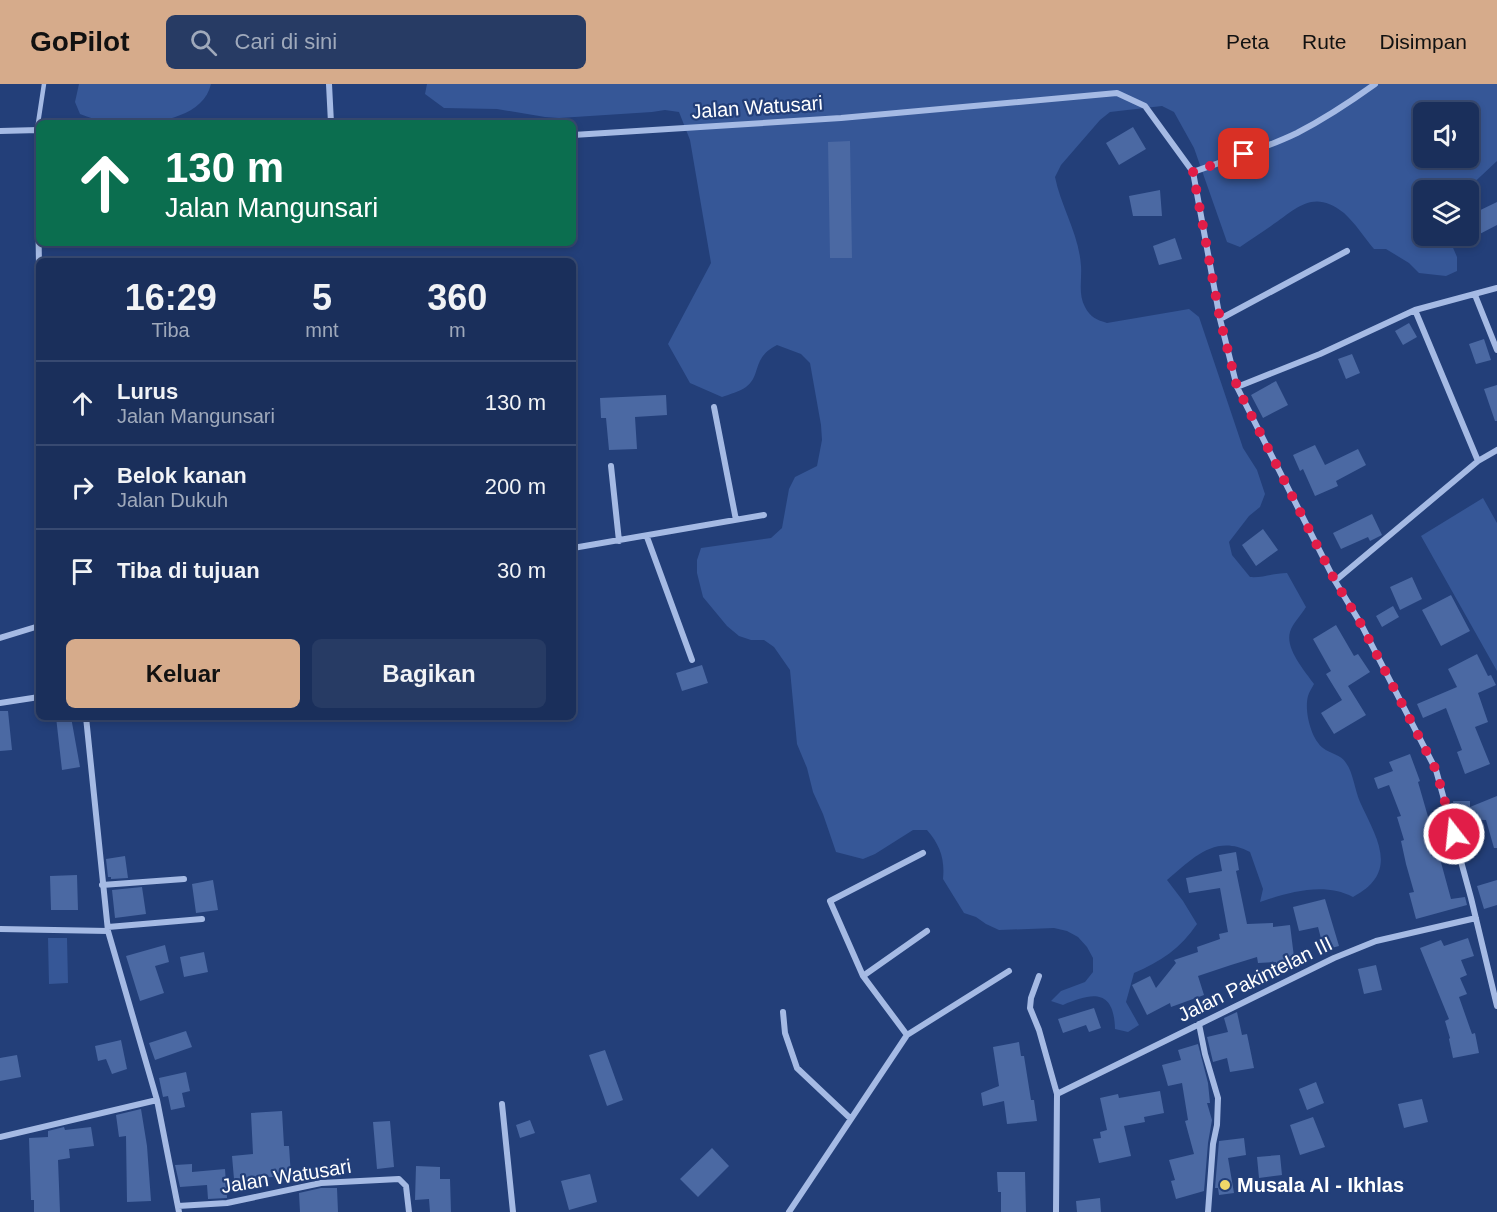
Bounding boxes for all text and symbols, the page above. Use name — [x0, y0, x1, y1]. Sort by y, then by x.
search box — [166, 15, 586, 69]
text: GoPilot — [30, 26, 130, 57]
icon: search — [187, 26, 220, 59]
text: Cari di sini — [235, 29, 337, 54]
text: Peta — [1226, 30, 1269, 53]
text: Rute — [1302, 30, 1346, 53]
text: Disimpan — [1379, 30, 1467, 53]
street label: Jalan Watusari — [691, 91, 823, 123]
map controls — [1413, 102, 1479, 246]
button: sound — [1413, 102, 1479, 168]
pin — [1218, 128, 1269, 179]
icon: arrive — [1227, 137, 1260, 170]
icon: ahead — [66, 144, 144, 222]
text: 130 m — [165, 144, 284, 191]
button: layers — [1413, 180, 1479, 246]
text: Jalan Mangunsari — [165, 193, 378, 223]
text: 16:29 — [125, 277, 217, 318]
text: 5 — [312, 277, 332, 318]
text: 360 — [427, 277, 487, 318]
text: Tiba — [152, 319, 190, 341]
text: mnt — [305, 319, 339, 341]
text: m — [449, 319, 466, 341]
text: Lurus — [117, 379, 178, 404]
icon: ahead — [66, 387, 99, 420]
text: 130 m — [485, 390, 546, 415]
text: Jalan Mangunsari — [117, 405, 275, 427]
text: Belok kanan — [117, 463, 247, 488]
icon: right — [66, 471, 99, 504]
text: 200 m — [485, 474, 546, 499]
text: Jalan Dukuh — [117, 489, 228, 511]
icon: arrive — [66, 555, 99, 588]
text: Tiba di tujuan — [117, 558, 260, 583]
text: 30 m — [497, 558, 546, 583]
button: Keluar — [66, 639, 300, 708]
button: Bagikan — [312, 639, 546, 708]
position arrow — [1422, 802, 1486, 866]
street label: Jalan Pakintelan III — [1174, 932, 1336, 1026]
street label: Jalan Watusari — [219, 1155, 353, 1197]
place label: Musala Al - Ikhlas — [1237, 1174, 1404, 1196]
marker: Musala Al - Ikhlas — [1218, 1178, 1232, 1192]

